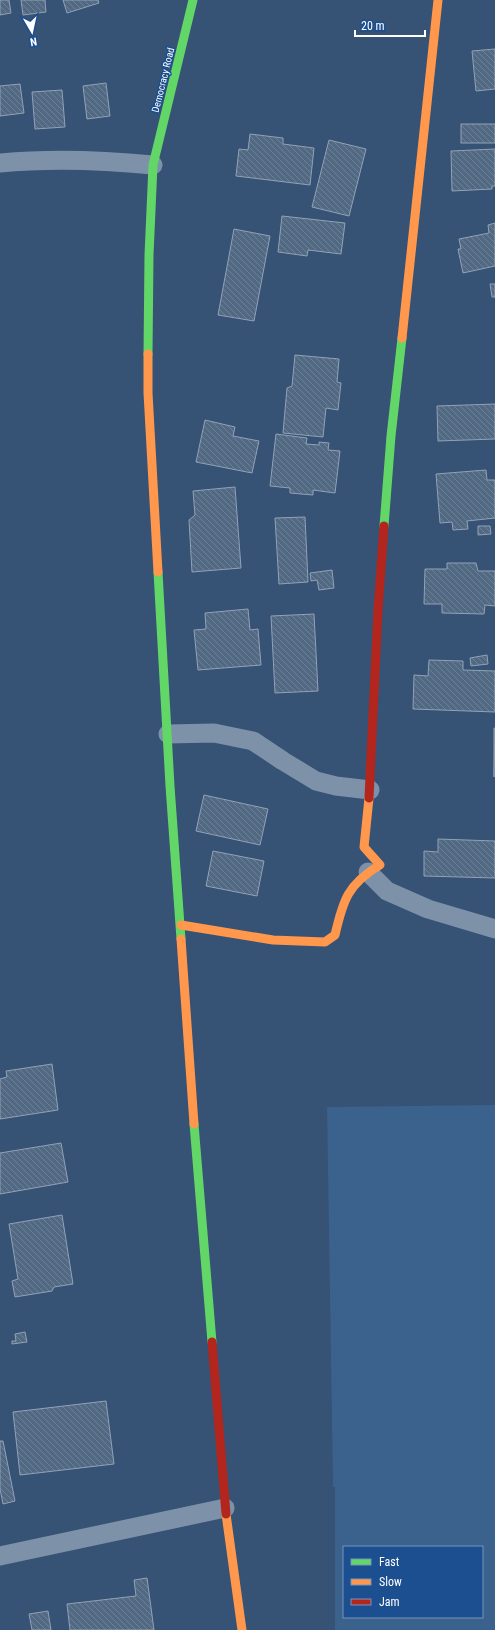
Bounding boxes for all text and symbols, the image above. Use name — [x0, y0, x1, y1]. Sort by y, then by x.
north arrow — [12, 12, 52, 52]
scale bar — [355, 12, 425, 38]
text: 20 m — [361, 19, 385, 33]
text: N — [29, 34, 38, 48]
street label: Democracy Road — [150, 46, 176, 114]
legend — [343, 1546, 483, 1618]
text: Fast — [379, 1555, 400, 1569]
text: Slow — [379, 1575, 402, 1589]
text: Jam — [379, 1595, 400, 1609]

